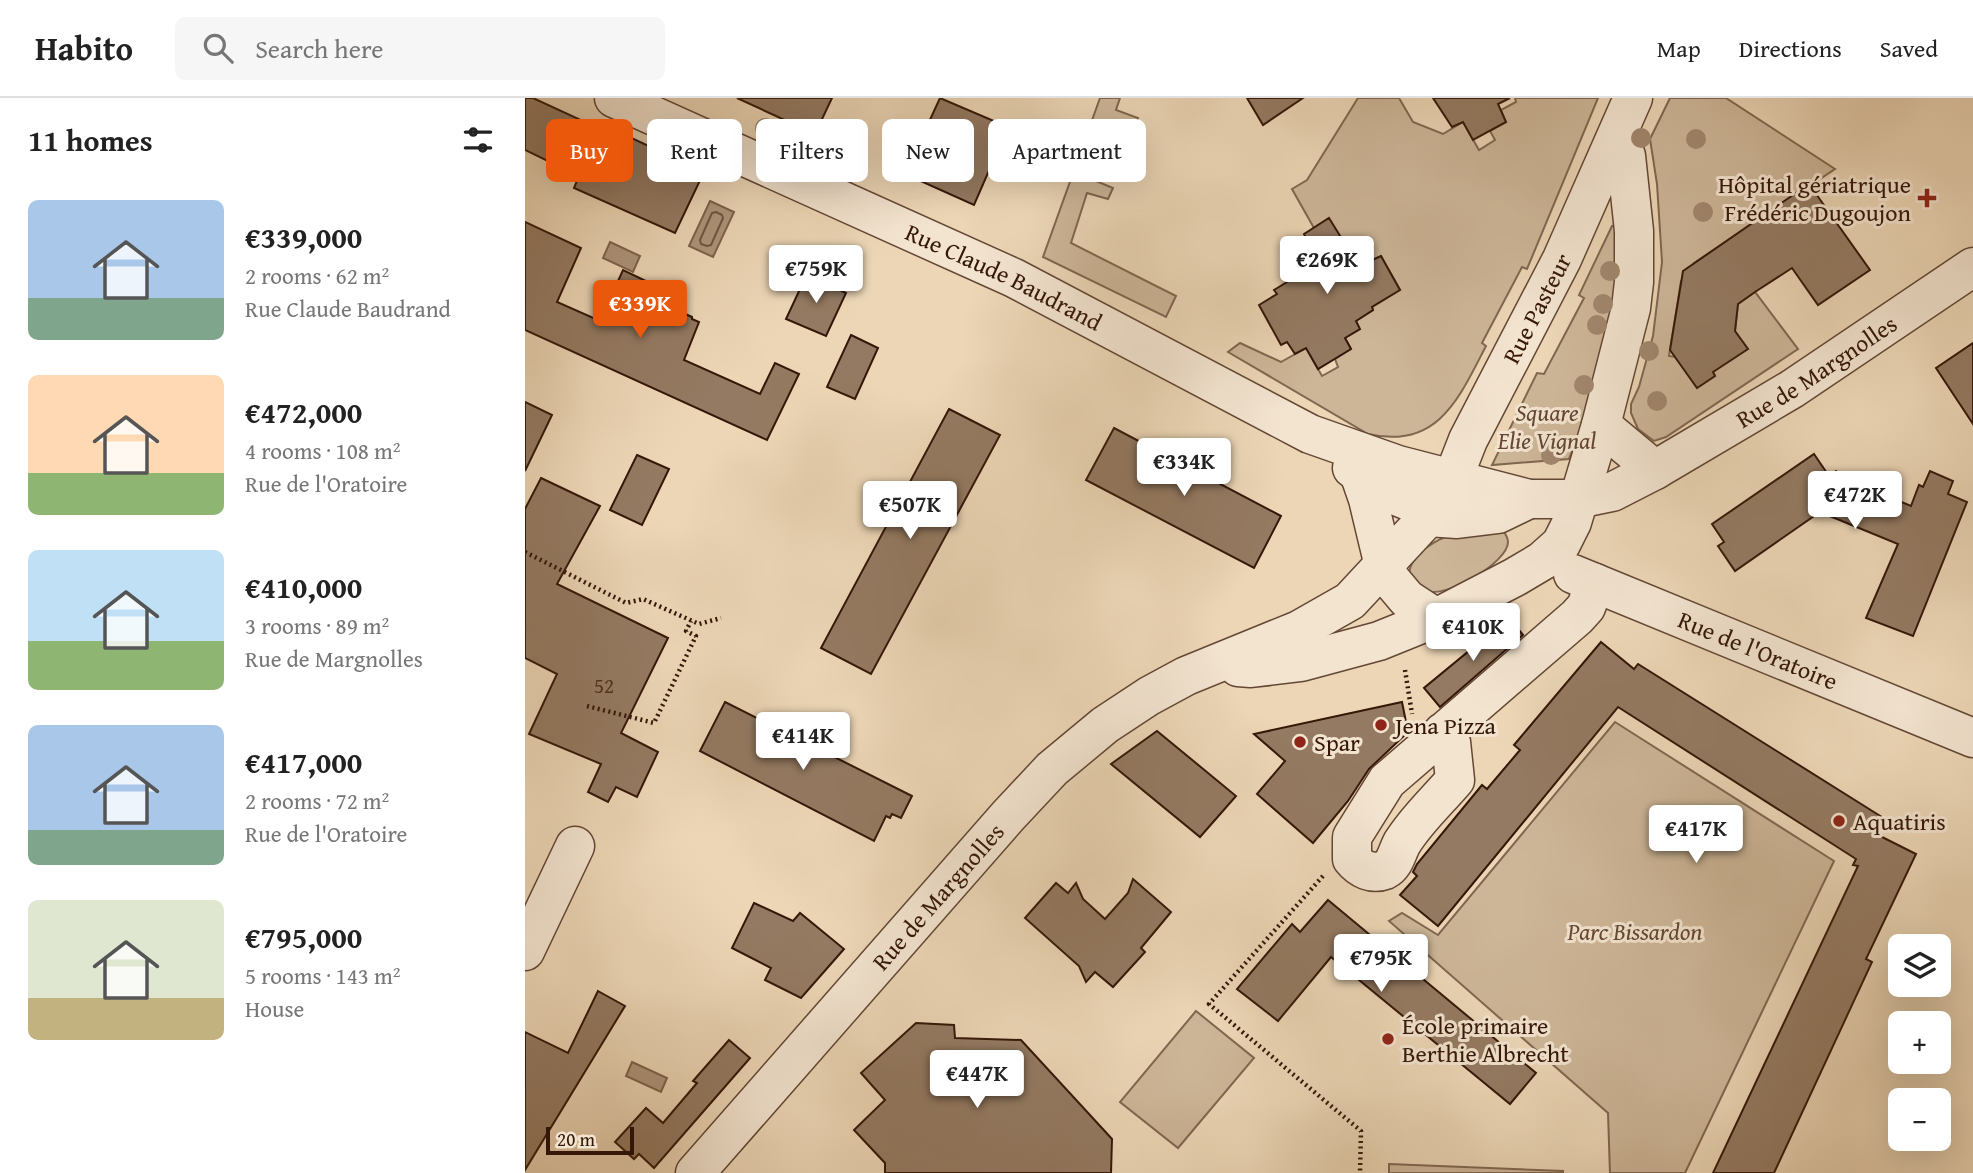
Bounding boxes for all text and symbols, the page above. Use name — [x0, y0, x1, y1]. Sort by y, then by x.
search box — [175, 17, 665, 80]
text: Habito — [35, 24, 133, 72]
icon: search — [199, 29, 237, 67]
text: Search here — [255, 29, 383, 68]
text: Map — [1657, 31, 1701, 66]
text: Directions — [1739, 31, 1842, 66]
text: Saved — [1880, 31, 1938, 66]
text: 11 homes — [28, 118, 153, 162]
chip: Buy — [546, 119, 633, 182]
chip: Rent — [647, 119, 742, 182]
chip: Filters — [756, 119, 868, 182]
chip: New — [882, 119, 974, 182]
chip: Apartment — [988, 119, 1146, 182]
icon: filters — [459, 121, 497, 159]
place label: Hôpital gériatrique Frédéric Dugoujon — [1718, 167, 1912, 230]
marker: Hôpital gériatrique Frédéric Dugoujon — [1917, 188, 1937, 208]
street label: Rue Claude Baudrand — [900, 214, 1109, 339]
text: €339,000 — [245, 215, 362, 259]
icon: home — [84, 228, 168, 312]
pin: €269K — [1278, 236, 1376, 296]
text: €269K — [1296, 242, 1358, 275]
pin: €759K — [767, 246, 865, 305]
street label: Rue Pasteur — [1493, 247, 1580, 369]
text: €759K — [785, 251, 847, 284]
text: 2 rooms · 62 m² — [245, 259, 389, 292]
pin: €339K — [591, 280, 689, 340]
text: €339K — [609, 286, 671, 319]
text: Rue Claude Baudrand — [245, 292, 451, 325]
street label: Rue de Margnolles — [1729, 306, 1904, 436]
text: €472,000 — [245, 390, 362, 434]
park label: Square Elie Vignal — [1497, 395, 1596, 458]
icon: home — [84, 403, 168, 487]
text: 4 rooms · 108 m² — [245, 434, 400, 467]
pin: €334K — [1135, 438, 1233, 498]
text: €334K — [1153, 444, 1215, 477]
text: Rue de l'Oratoire — [245, 467, 407, 500]
pin: €472K — [1806, 472, 1904, 531]
text: €472K — [1824, 477, 1886, 510]
pin: €507K — [861, 482, 959, 541]
text: €507K — [879, 487, 941, 520]
text: €410,000 — [245, 565, 362, 609]
icon: home — [84, 578, 168, 662]
street label: Rue de l'Oratoire — [1673, 602, 1843, 698]
pin: €410K — [1424, 603, 1522, 663]
text: 3 rooms · 89 m² — [245, 609, 389, 642]
text: €410K — [1442, 609, 1504, 642]
text: Rue de Margnolles — [245, 642, 423, 675]
house number: 52 — [594, 670, 614, 701]
place label: Jena Pizza — [1392, 708, 1497, 743]
pin: €414K — [754, 712, 852, 772]
marker: Jena Pizza — [1373, 717, 1389, 733]
text: €414K — [772, 718, 834, 751]
place label: Spar — [1314, 725, 1360, 760]
marker: Spar — [1292, 734, 1308, 750]
text: €417,000 — [245, 740, 362, 784]
icon: home — [84, 753, 168, 837]
text: 2 rooms · 72 m² — [245, 784, 389, 817]
place label: Aquatiris — [1853, 804, 1946, 839]
pin: €417K — [1647, 806, 1745, 865]
text: €417K — [1665, 811, 1727, 844]
marker: Aquatiris — [1831, 813, 1847, 829]
street label: Rue de Margnolles — [863, 815, 1012, 978]
text: Rue de l'Oratoire — [245, 817, 407, 850]
park label: Parc Bissardon — [1567, 914, 1702, 949]
text: €795,000 — [245, 915, 362, 959]
icon: home — [84, 928, 168, 1012]
pin: €795K — [1332, 934, 1430, 994]
map controls — [1888, 934, 1951, 1151]
button: layers — [1888, 934, 1951, 997]
text: €795K — [1350, 940, 1412, 973]
text: 5 rooms · 143 m² — [245, 959, 400, 992]
text: House — [245, 992, 304, 1025]
place label: École primaire Berthie Albrecht — [1402, 1008, 1569, 1071]
button: + — [1888, 1011, 1951, 1074]
marker: École primaire Berthie Albrecht — [1380, 1031, 1396, 1047]
pin: €447K — [928, 1051, 1026, 1110]
text: €447K — [946, 1056, 1008, 1089]
button: − — [1888, 1088, 1951, 1151]
scale bar — [546, 1124, 633, 1156]
text: 20 m — [557, 1125, 595, 1153]

